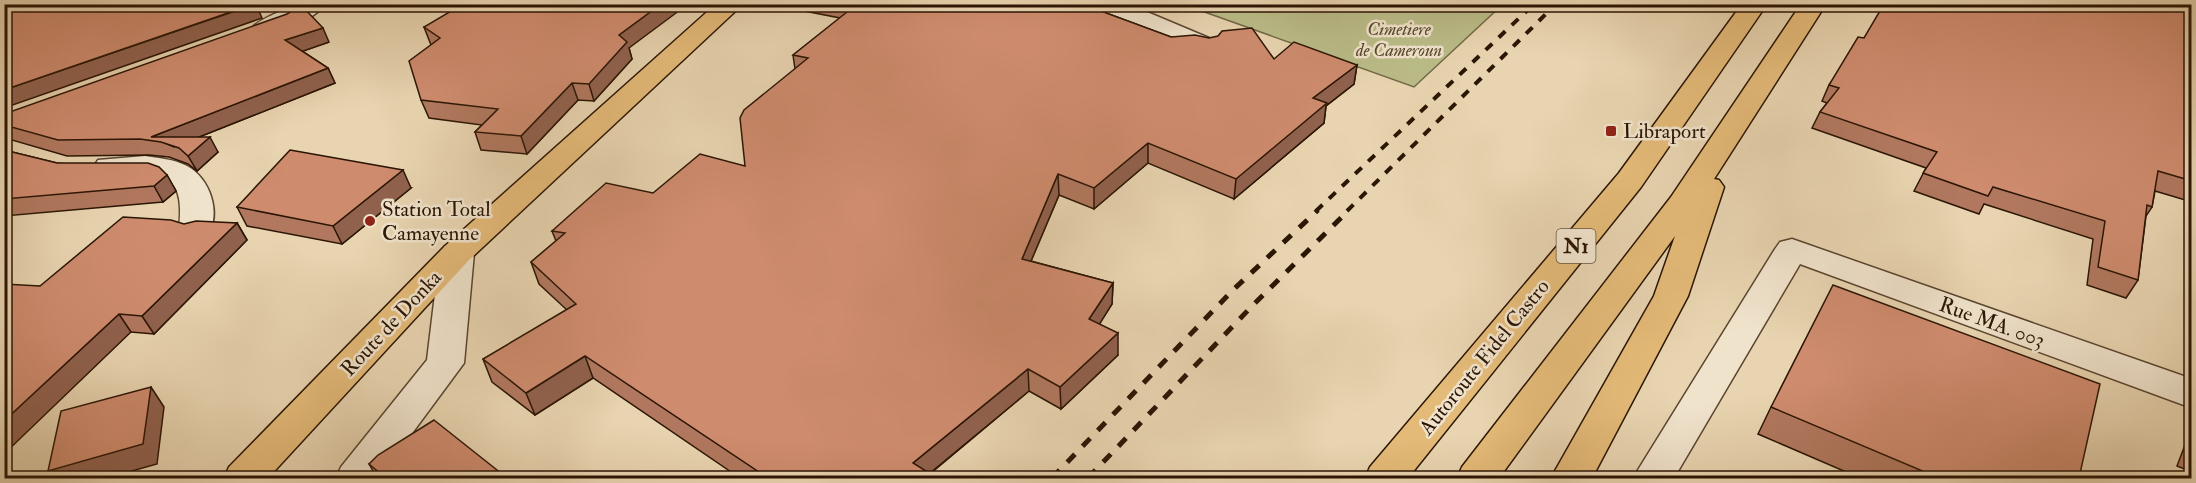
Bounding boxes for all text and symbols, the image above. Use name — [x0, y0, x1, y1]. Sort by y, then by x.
park label: Cimetiere de Cameroun — [1355, 18, 1442, 62]
place label: Libraport — [1623, 118, 1706, 145]
marker: Libraport — [1604, 124, 1618, 138]
place label: Station Total Camayenne — [382, 196, 491, 247]
marker: Station Total Camayenne — [363, 214, 377, 228]
road number: N1 — [1556, 229, 1596, 263]
street label: Route de Donka — [335, 264, 448, 382]
street label: Autoroute Fidel Castro — [1413, 274, 1556, 441]
street label: Rue MA. 003 — [1935, 291, 2048, 354]

